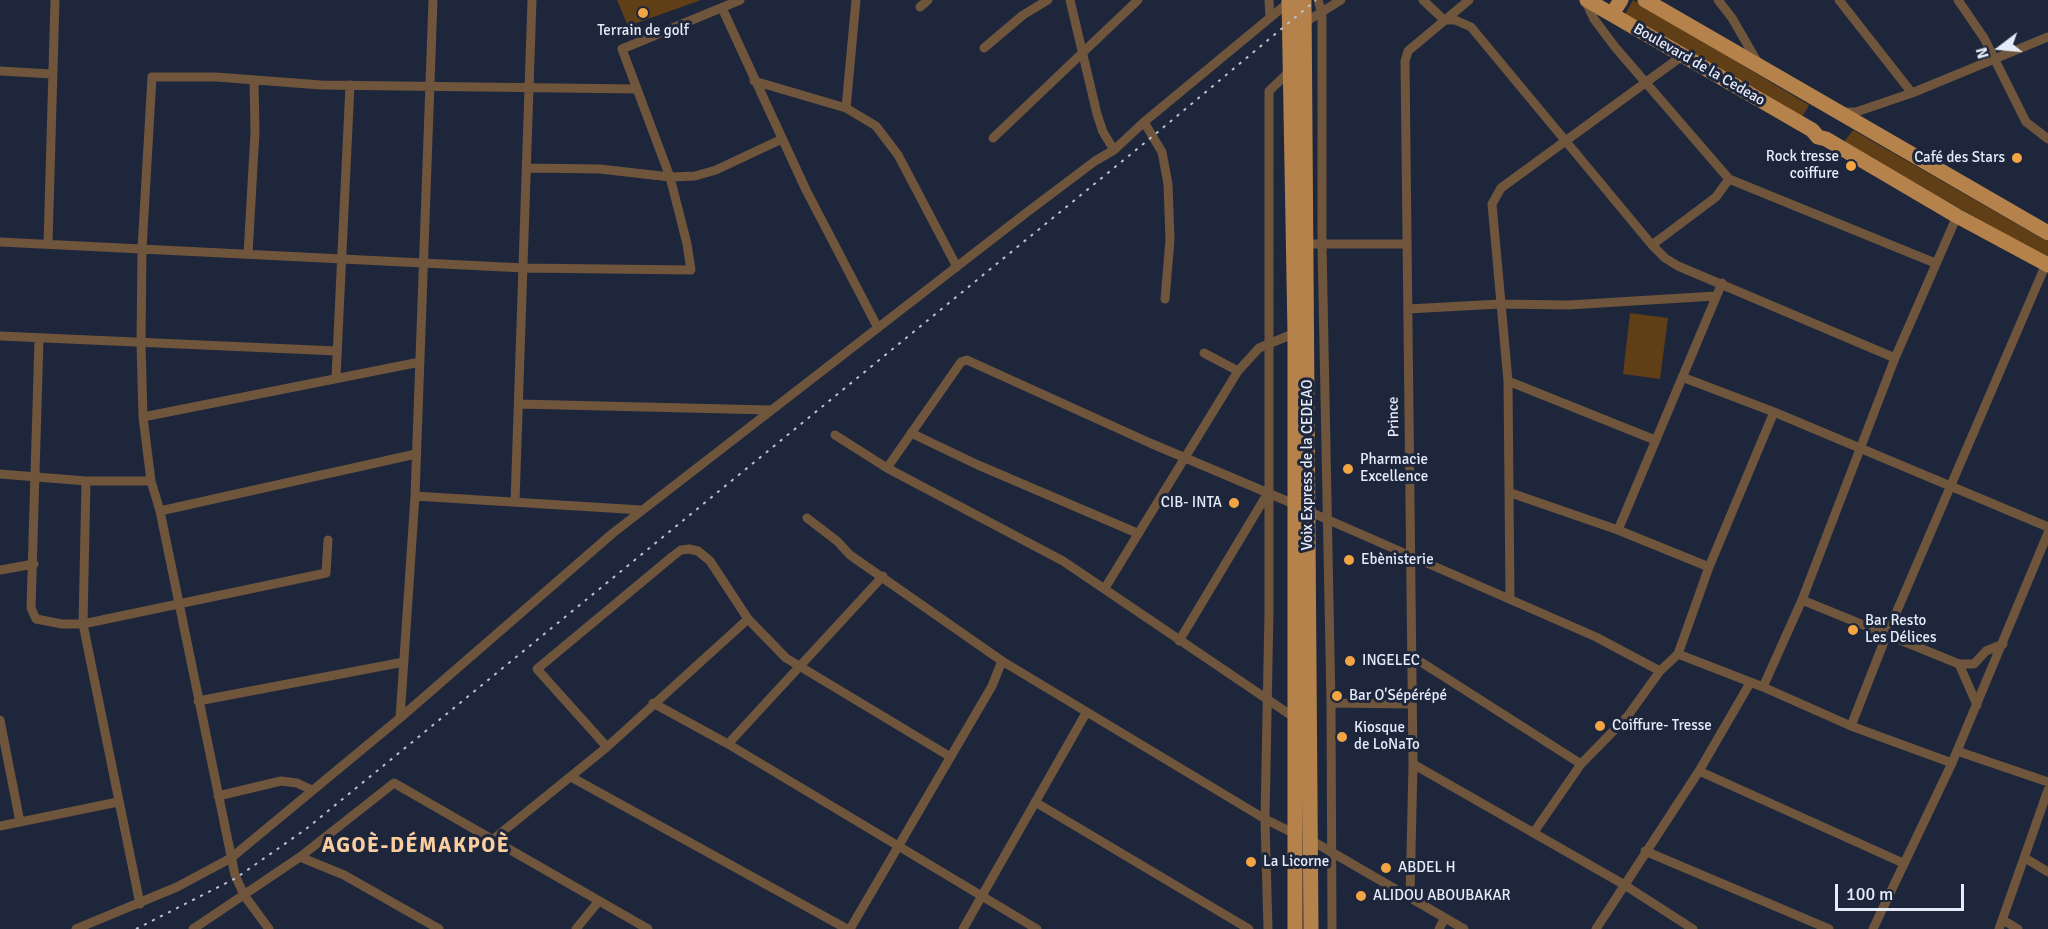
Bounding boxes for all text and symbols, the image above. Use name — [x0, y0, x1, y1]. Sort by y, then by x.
marker: Terrain de golf — [636, 6, 650, 20]
north arrow — [1970, 18, 2030, 78]
street label: Boulevard de la Cedeao — [1630, 20, 1768, 110]
place label: Terrain de golf — [597, 22, 689, 40]
text: N — [1972, 45, 1994, 61]
place label: Rock tresse coiffure — [1766, 148, 1839, 183]
place label: Café des Stars — [1914, 149, 2005, 167]
marker: Café des Stars — [2010, 151, 2024, 165]
marker: Rock tresse coiffure — [1844, 159, 1858, 173]
street label: Voix Express de la CEDEAO — [1299, 379, 1317, 551]
street label: Prince — [1385, 396, 1403, 438]
place label: Pharmacie Excellence — [1360, 451, 1428, 486]
marker: Pharmacie Excellence — [1341, 462, 1355, 476]
place label: CIB- INTA — [1161, 494, 1222, 512]
marker: CIB- INTA — [1227, 496, 1241, 510]
place label: Ebènisterie — [1361, 551, 1434, 569]
marker: Ebènisterie — [1342, 553, 1356, 567]
place label: Bar Resto Les Délices — [1865, 612, 1936, 647]
marker: Bar Resto Les Délices — [1846, 623, 1860, 637]
place label: INGELEC — [1362, 652, 1420, 670]
marker: INGELEC — [1343, 654, 1357, 668]
place label: Bar O'Sépérépé — [1349, 687, 1447, 705]
marker: Bar O'Sépérépé — [1330, 689, 1344, 703]
place label: Coiffure- Tresse — [1612, 717, 1712, 735]
place label: Kiosque de LoNaTo — [1354, 719, 1420, 754]
marker: Coiffure- Tresse — [1593, 719, 1607, 733]
marker: Kiosque de LoNaTo — [1335, 730, 1349, 744]
district label: AGOÈ-DÉMAKPOÈ — [322, 833, 510, 859]
place label: La Licorne — [1263, 853, 1329, 871]
marker: La Licorne — [1244, 855, 1258, 869]
place label: ABDEL H — [1398, 859, 1456, 877]
marker: ABDEL H — [1379, 861, 1393, 875]
scale bar — [1838, 872, 1967, 910]
text: 100 m — [1846, 883, 1893, 905]
place label: ALIDOU ABOUBAKAR — [1373, 887, 1511, 905]
marker: ALIDOU ABOUBAKAR — [1354, 889, 1368, 903]

